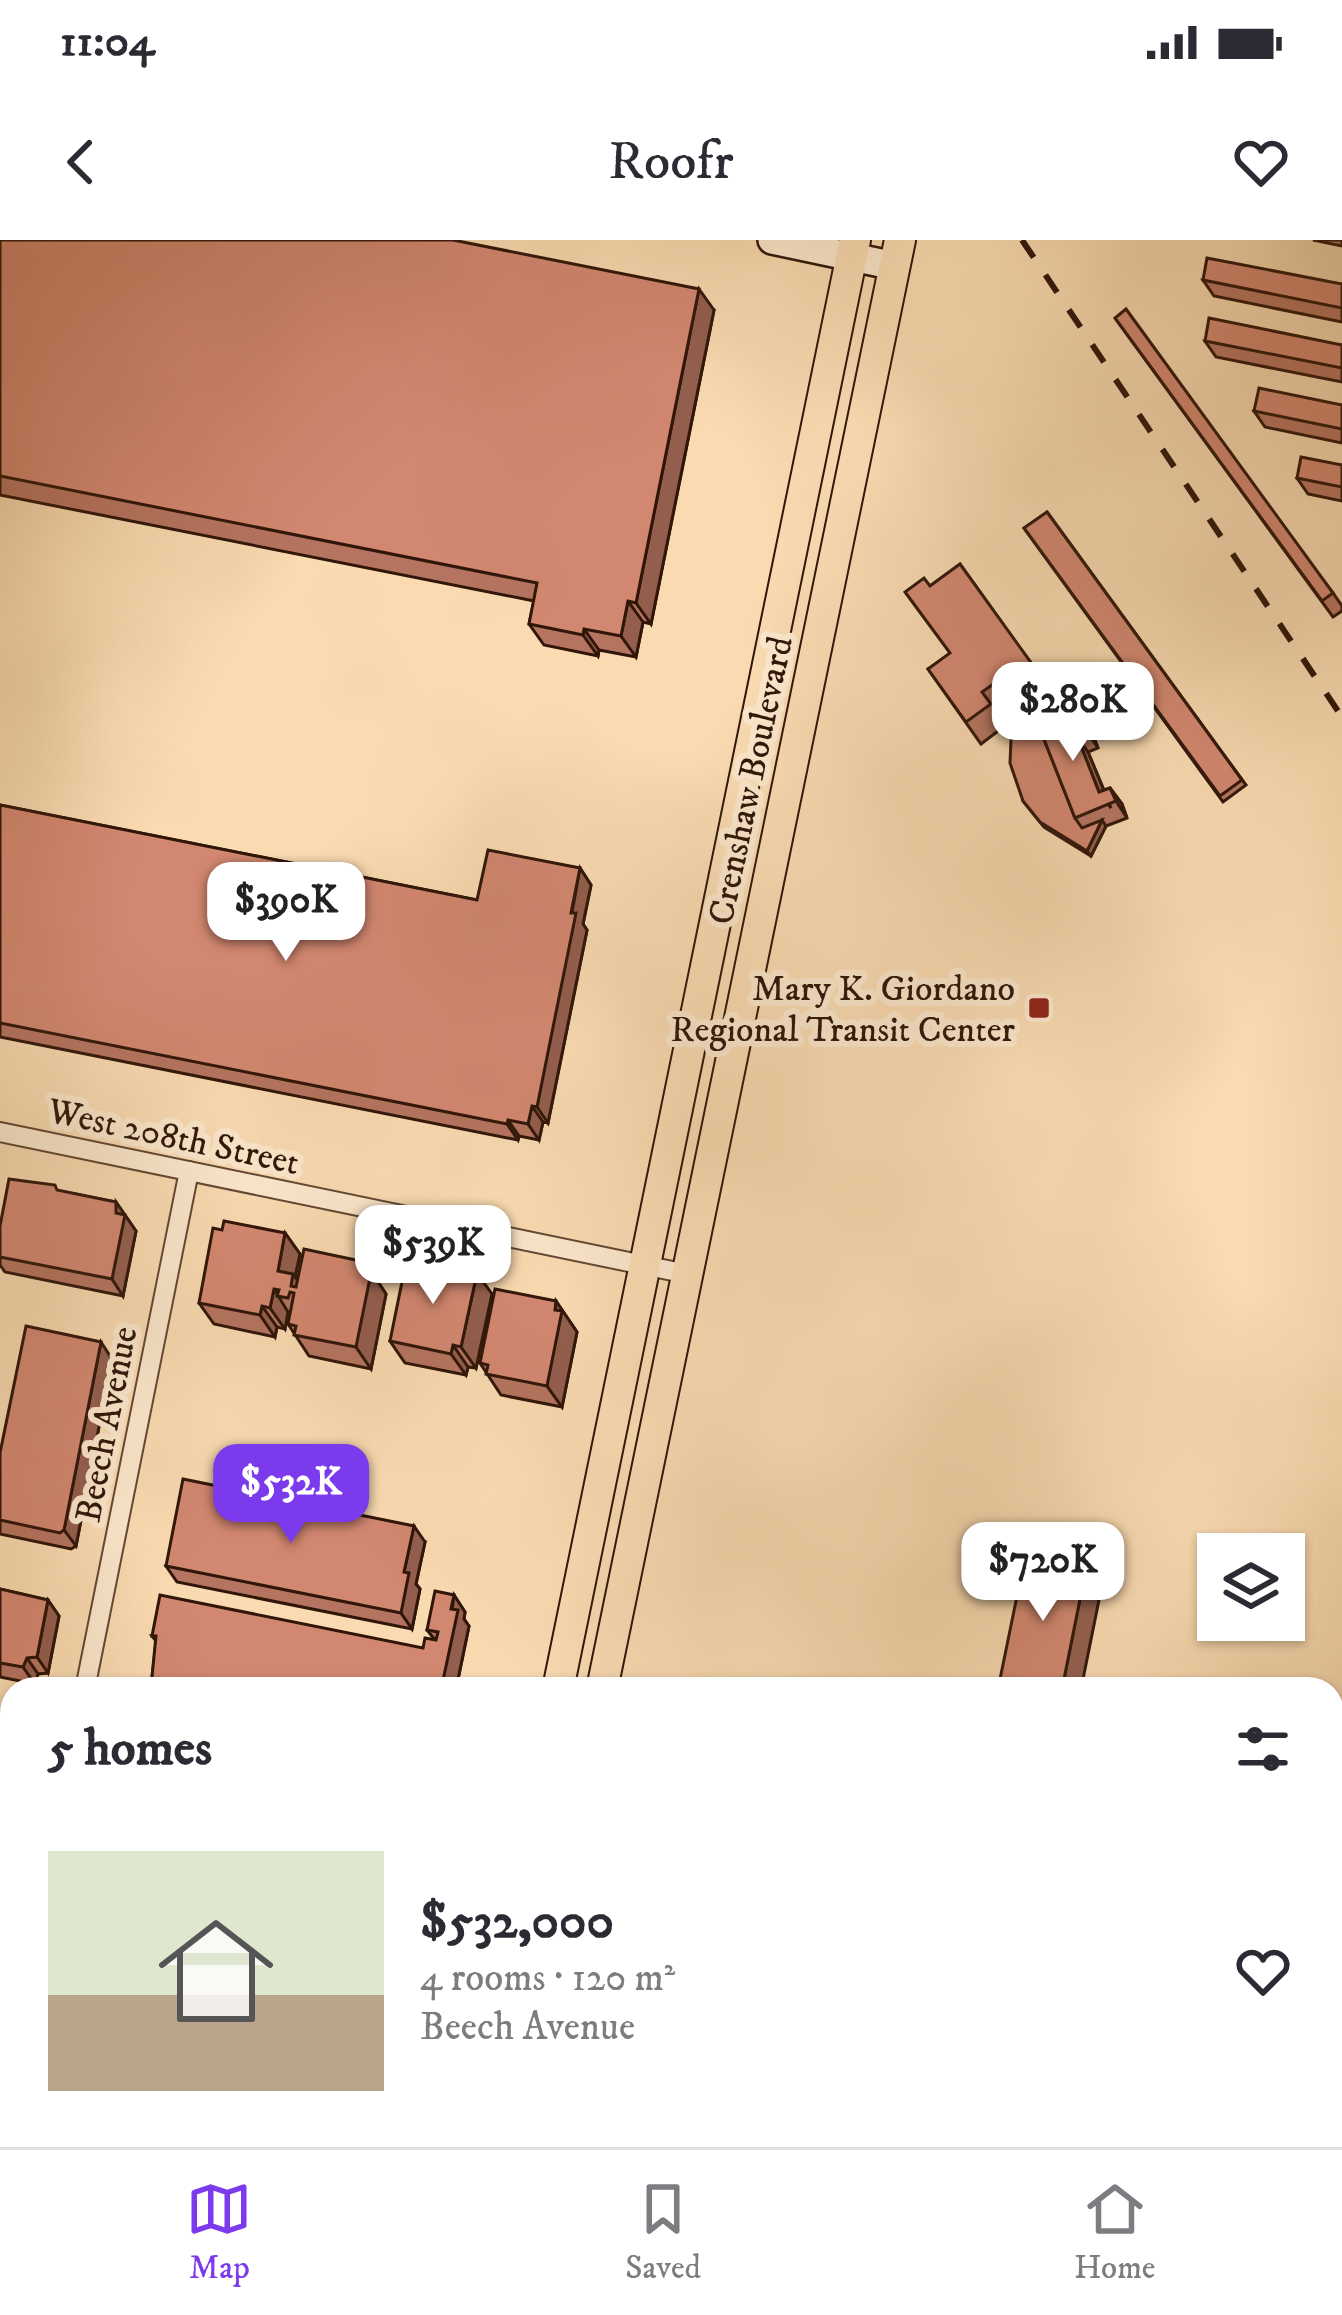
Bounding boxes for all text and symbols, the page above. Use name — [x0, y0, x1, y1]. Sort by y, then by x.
text: 11:04 — [60, 14, 155, 70]
icon: back — [48, 129, 114, 195]
text: Roofr — [608, 129, 734, 196]
icon: heart — [1228, 129, 1294, 195]
street label: Crenshaw Boulevard — [699, 632, 804, 929]
pin: $280K — [989, 662, 1157, 764]
text: $280K — [1019, 676, 1127, 725]
pin: $390K — [202, 862, 370, 964]
text: $390K — [234, 876, 338, 925]
place label: Mary K. Giordano Regional Transit Center — [671, 967, 1016, 1053]
marker: Mary K. Giordano Regional Transit Center — [1026, 995, 1052, 1021]
street label: West 208th Street — [43, 1089, 303, 1186]
pin: $539K — [349, 1205, 517, 1307]
text: $539K — [382, 1219, 484, 1268]
street label: Beech Avenue — [66, 1323, 148, 1526]
pin: $532K — [207, 1444, 375, 1546]
text: $532K — [240, 1458, 342, 1507]
pin: $720K — [959, 1522, 1127, 1624]
map controls — [1197, 1533, 1305, 1641]
button: layers — [1197, 1533, 1305, 1641]
text: $720K — [988, 1536, 1098, 1585]
icon: filters — [1230, 1716, 1296, 1782]
text: 5 homes — [48, 1717, 212, 1781]
text: $532,000 — [420, 1890, 614, 1954]
icon: home — [144, 1899, 288, 2043]
icon: heart — [1230, 1938, 1296, 2004]
text: 4 rooms · 120 m² — [420, 1954, 675, 2003]
text: Beech Avenue — [420, 2003, 635, 2052]
tab: Map — [186, 2176, 252, 2289]
tab: Saved — [625, 2176, 701, 2289]
tab: Home — [1074, 2176, 1156, 2289]

